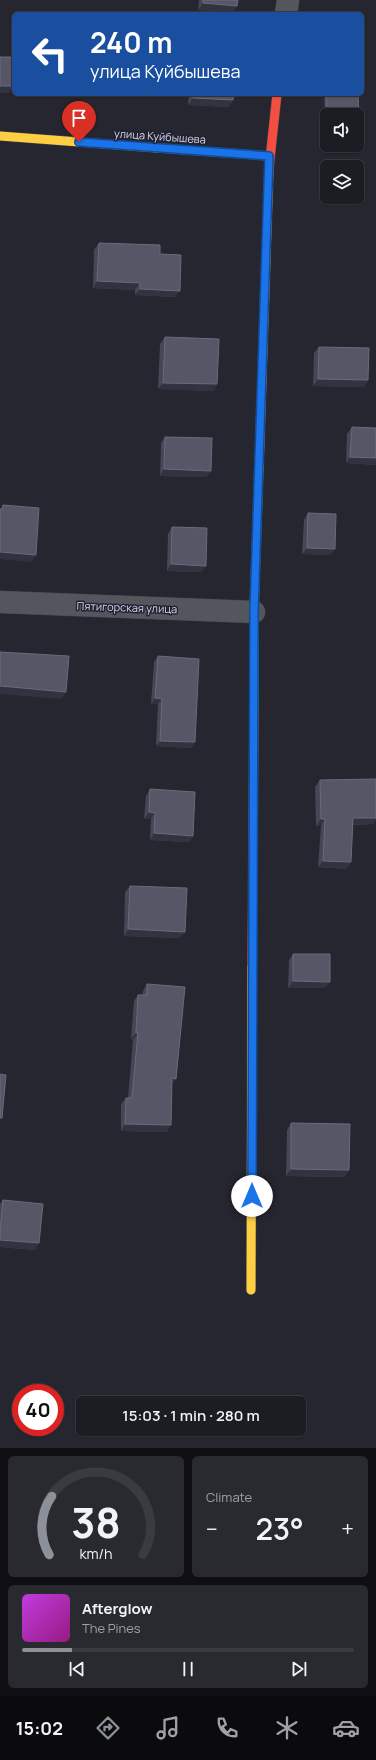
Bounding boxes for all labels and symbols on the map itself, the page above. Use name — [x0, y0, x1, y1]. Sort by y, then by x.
pin — [62, 101, 96, 142]
street label: улица Куйбышева — [114, 125, 206, 147]
street label: Пятигорская улица — [76, 598, 178, 616]
position arrow — [231, 1175, 273, 1217]
speed limit sign: 40 — [12, 1384, 64, 1436]

